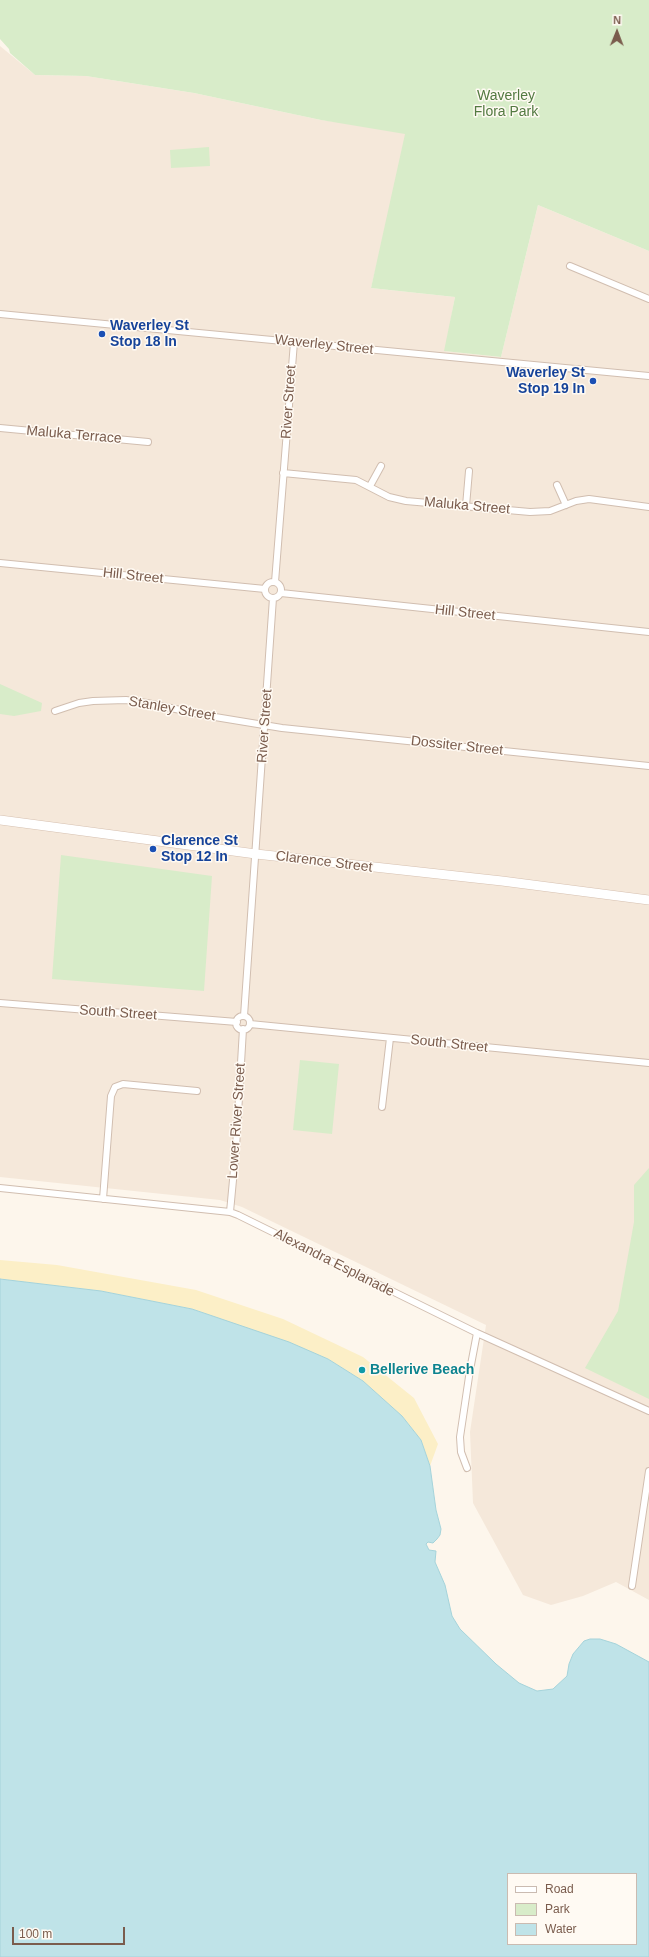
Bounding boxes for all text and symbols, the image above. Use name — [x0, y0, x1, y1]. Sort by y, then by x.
north arrow — [597, 12, 637, 52]
text: N — [613, 14, 621, 26]
park label: Waverley Flora Park — [474, 88, 538, 120]
place label: Waverley St Stop 18 In — [110, 318, 189, 350]
marker: Waverley St Stop 18 In — [97, 329, 107, 339]
street label: Waverley Street — [274, 331, 374, 359]
street label: River Street — [278, 365, 300, 439]
place label: Waverley St Stop 19 In — [506, 365, 585, 398]
marker: Waverley St Stop 19 In — [588, 376, 598, 386]
street label: Maluka Terrace — [26, 422, 122, 448]
street label: Maluka Street — [423, 494, 511, 518]
street label: Hill Street — [102, 564, 164, 588]
street label: Hill Street — [434, 601, 496, 625]
street label: River Street — [254, 689, 276, 763]
street label: Stanley Street — [127, 693, 217, 725]
street label: Dossiter Street — [410, 733, 504, 759]
place label: Clarence St Stop 12 In — [161, 833, 238, 866]
marker: Clarence St Stop 12 In — [148, 844, 158, 854]
street label: Clarence Street — [275, 848, 373, 876]
street label: South Street — [79, 1002, 157, 1024]
street label: South Street — [409, 1032, 489, 1056]
street label: Lower River Street — [225, 1063, 249, 1179]
street label: Alexandra Esplanade — [271, 1225, 397, 1301]
place label: Bellerive Beach — [370, 1362, 474, 1378]
marker: Bellerive Beach — [357, 1365, 367, 1375]
legend — [507, 1873, 637, 1945]
text: Road — [545, 1882, 574, 1896]
text: Park — [545, 1902, 570, 1916]
scale bar — [14, 1919, 127, 1945]
text: Water — [545, 1922, 577, 1936]
text: 100 m — [19, 1927, 52, 1941]

